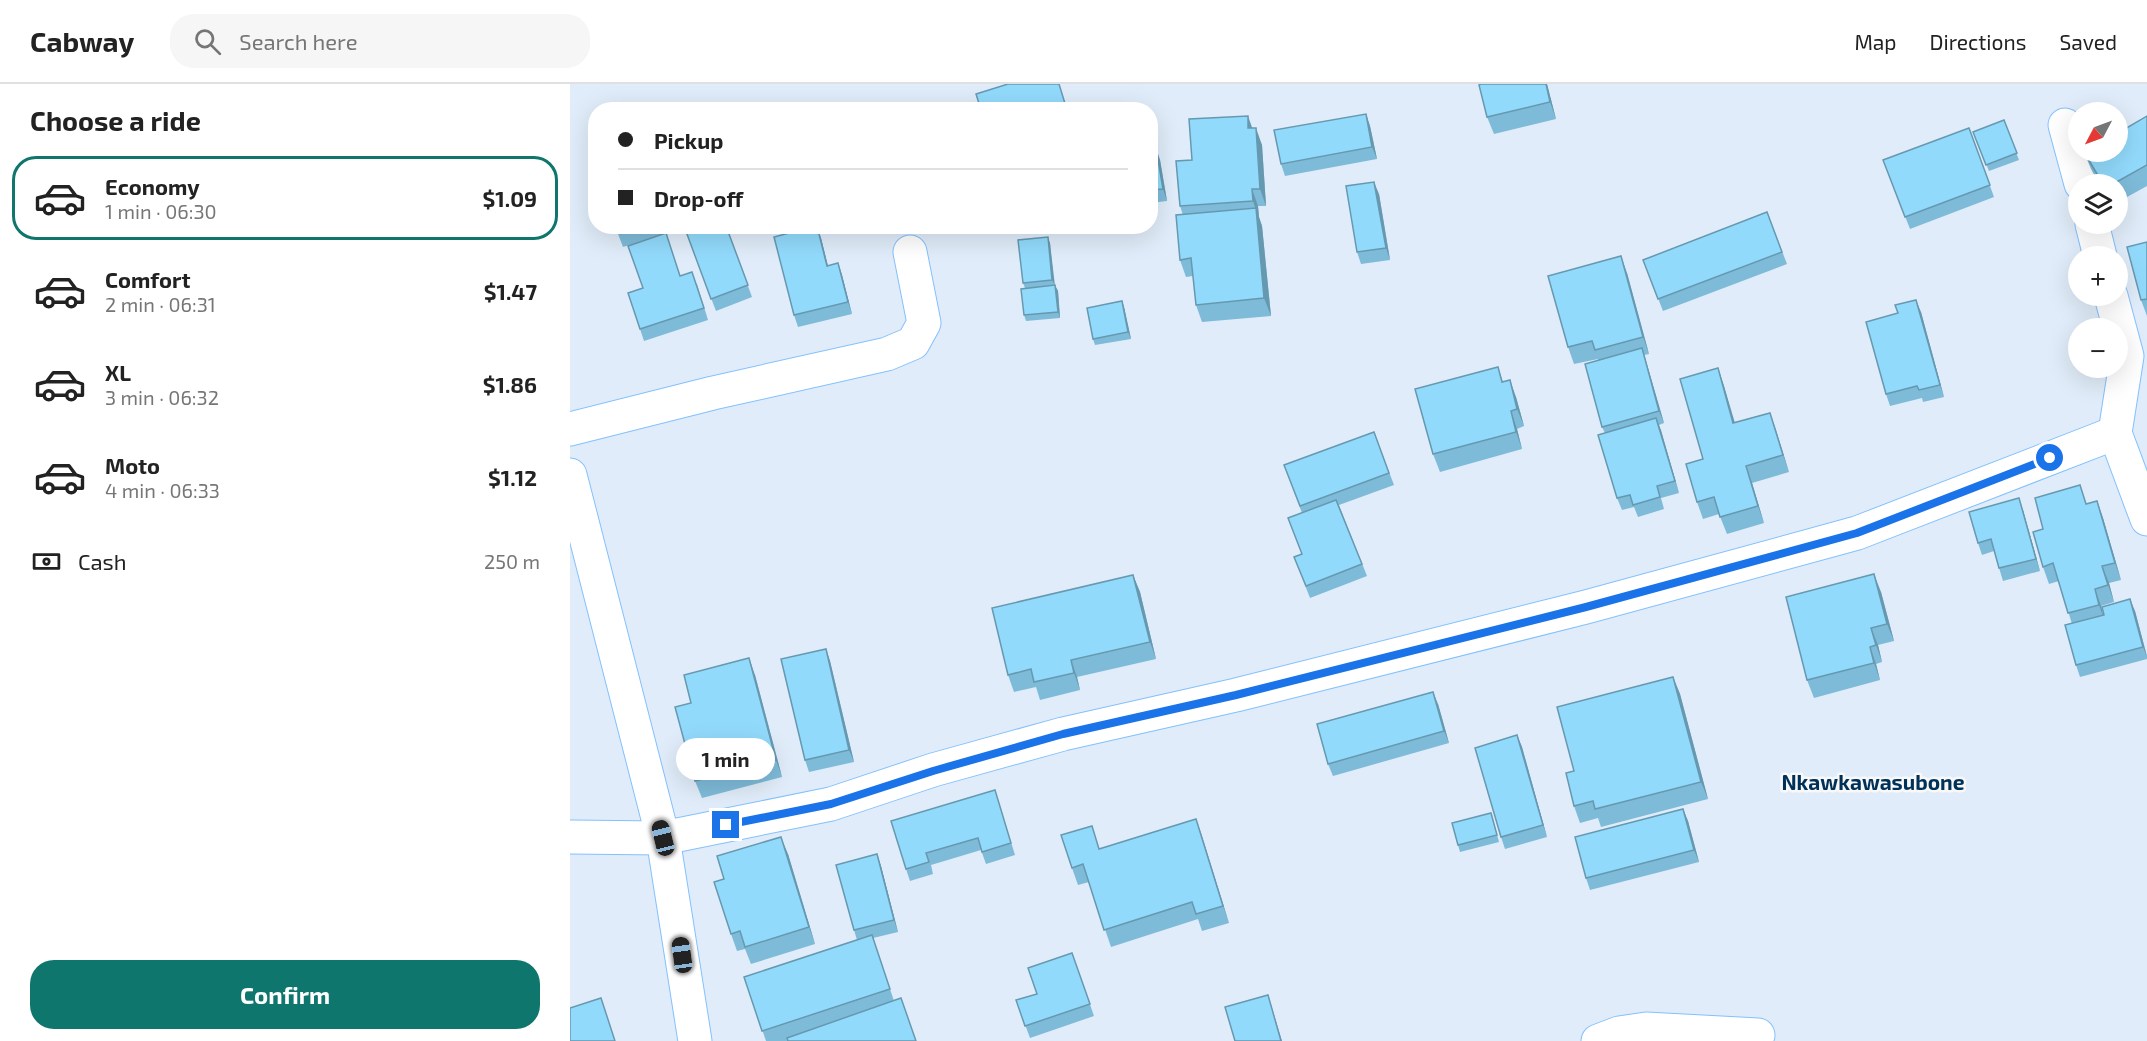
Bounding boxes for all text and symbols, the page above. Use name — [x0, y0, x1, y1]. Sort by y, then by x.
search box — [170, 14, 590, 68]
text: Cabway — [30, 24, 134, 58]
icon: search — [191, 25, 224, 58]
text: Search here — [239, 28, 357, 54]
text: Map — [1854, 29, 1897, 54]
text: Directions — [1930, 29, 2026, 54]
text: Saved — [2059, 29, 2117, 54]
north arrow — [2068, 102, 2128, 162]
map controls — [2068, 102, 2128, 378]
text: Choose a ride — [30, 104, 201, 136]
text: Pickup — [654, 127, 723, 153]
icon: car — [33, 171, 87, 225]
text: Economy — [105, 173, 200, 199]
button: layers — [2068, 174, 2128, 234]
text: $1.09 — [483, 185, 537, 211]
text: Drop-off — [654, 185, 743, 211]
text: 1 min · 06:30 — [105, 199, 217, 223]
button: + — [2068, 246, 2128, 306]
icon: car — [33, 264, 87, 318]
text: Comfort — [105, 266, 190, 292]
text: $1.47 — [484, 278, 537, 304]
text: 2 min · 06:31 — [105, 292, 216, 316]
button: − — [2068, 318, 2128, 378]
icon: car — [33, 357, 87, 411]
text: XL — [105, 359, 131, 385]
text: $1.86 — [483, 371, 537, 397]
text: 3 min · 06:32 — [105, 385, 219, 409]
route start — [2036, 444, 2063, 471]
icon: car — [33, 450, 87, 504]
text: Moto — [105, 452, 160, 478]
text: $1.12 — [488, 464, 537, 490]
text: 4 min · 06:33 — [105, 478, 220, 502]
icon: cash — [30, 545, 63, 578]
text: Cash — [78, 548, 127, 574]
text: 250 m — [484, 549, 540, 573]
callout: 1 min — [676, 738, 776, 780]
text: 1 min — [701, 747, 750, 771]
district label: Nkawkawasubone — [1781, 769, 1965, 794]
route end — [712, 811, 739, 838]
car — [650, 818, 676, 858]
car — [671, 936, 693, 974]
button: Confirm — [30, 960, 540, 1029]

